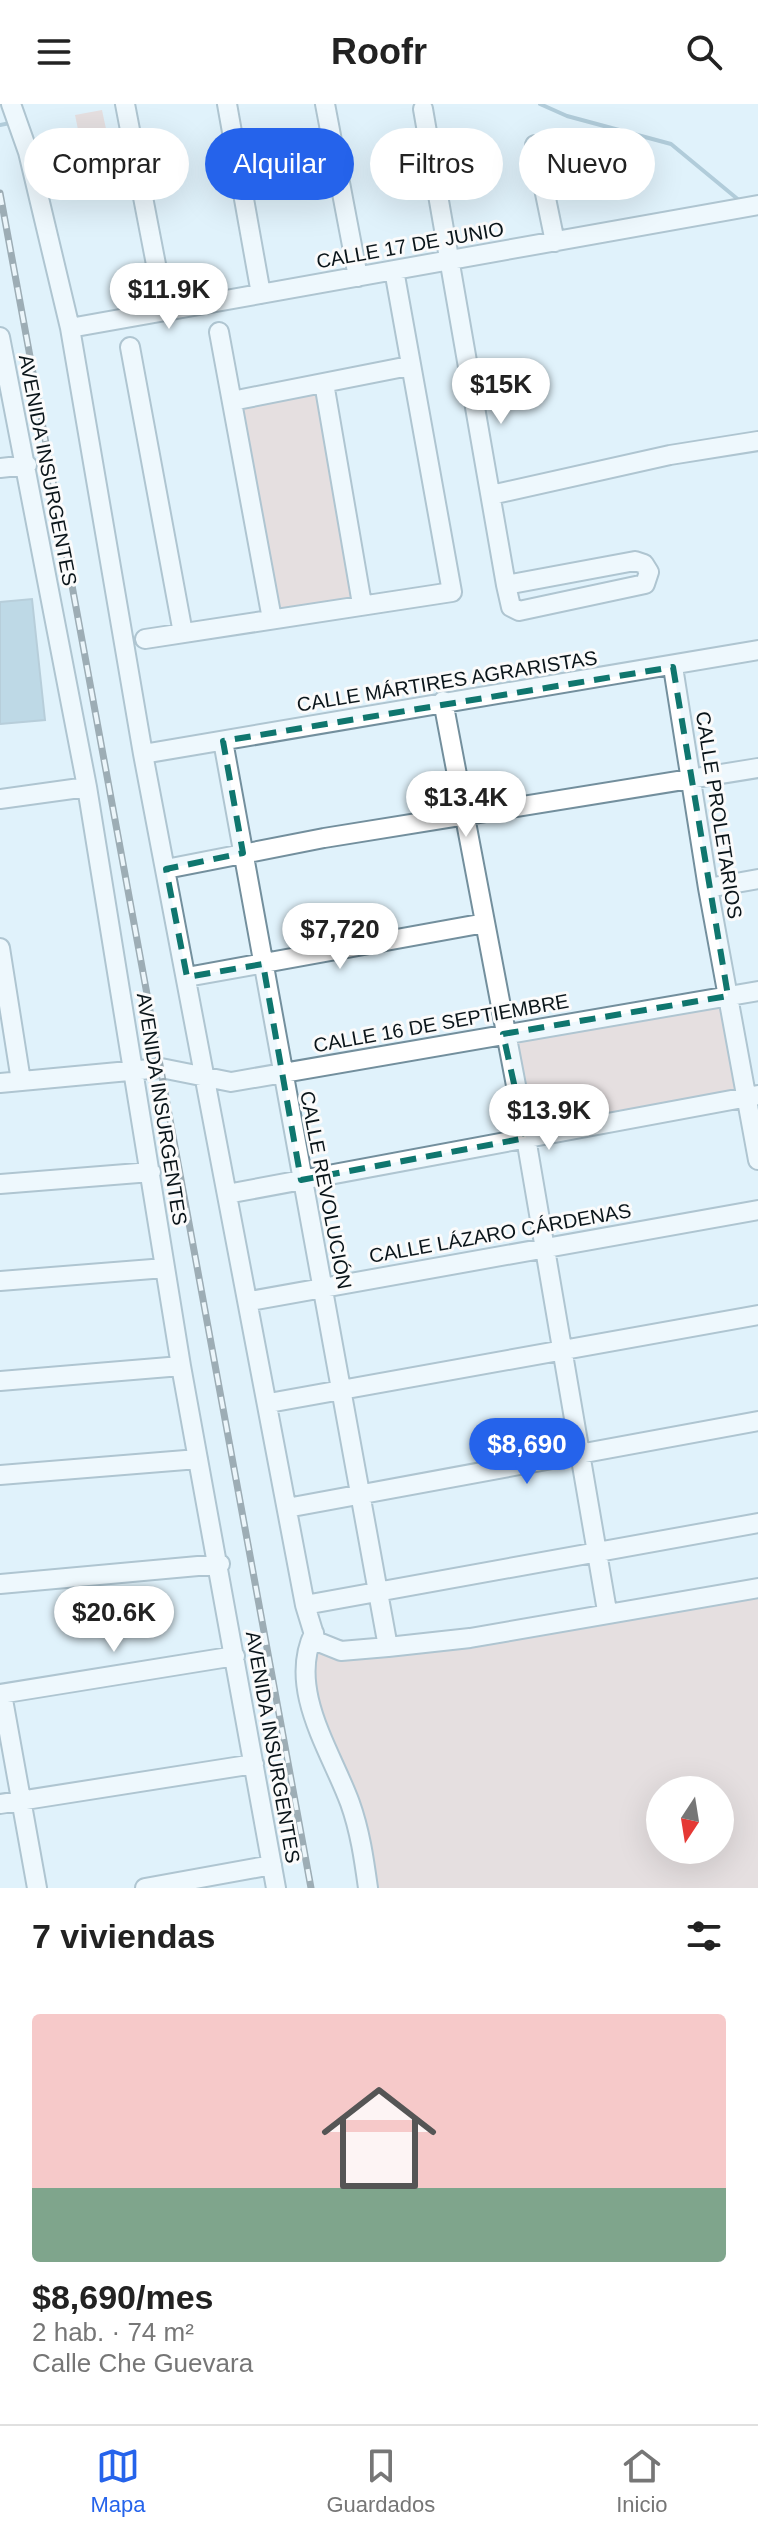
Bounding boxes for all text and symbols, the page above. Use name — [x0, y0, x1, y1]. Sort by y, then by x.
icon: menu — [32, 30, 76, 74]
icon: search — [682, 30, 726, 74]
text: Roofr — [331, 31, 427, 72]
chip: Comprar — [24, 128, 189, 200]
chip: Alquilar — [205, 128, 354, 200]
chip: Filtros — [370, 128, 503, 200]
chip: Nuevo — [519, 128, 655, 200]
street label: CALLE 17 DE JUNIO — [314, 218, 506, 272]
pin: $11.9K — [104, 263, 234, 331]
text: $11.9K — [128, 274, 210, 304]
street label: AVENIDA INSURGENTES — [15, 352, 81, 588]
pin: $15K — [454, 358, 548, 426]
text: $15K — [470, 369, 532, 399]
street label: CALLE MÁRTIRES AGRARISTAS — [295, 646, 599, 716]
street label: CALLE PROLETARIOS — [692, 710, 746, 920]
pin: $13.4K — [401, 771, 531, 839]
text: $13.4K — [424, 782, 508, 812]
pin: $7,720 — [275, 903, 405, 971]
text: $7,720 — [300, 914, 380, 944]
street label: CALLE 16 DE SEPTIEMBRE — [312, 990, 570, 1056]
street label: AVENIDA INSURGENTES — [133, 991, 191, 1227]
pin: $13.9K — [484, 1084, 614, 1152]
street label: CALLE REVOLUCIÓN — [296, 1089, 356, 1291]
text: $13.9K — [507, 1095, 591, 1125]
street label: CALLE LÁZARO CÁRDENAS — [367, 1199, 633, 1267]
pin: $8,690 — [462, 1418, 592, 1486]
text: $8,690 — [487, 1429, 567, 1459]
pin: $20.6K — [49, 1586, 179, 1654]
text: $20.6K — [72, 1597, 156, 1627]
street label: AVENIDA INSURGENTES — [242, 1629, 304, 1865]
north arrow — [646, 1776, 734, 1864]
map controls — [646, 1776, 734, 1864]
icon: filters — [682, 1914, 726, 1958]
text: 7 viviendas — [32, 1917, 215, 1955]
icon: home — [307, 2066, 451, 2210]
text: $8,690/mes — [32, 2278, 214, 2316]
text: 2 hab. · 74 m² — [32, 2317, 194, 2347]
text: Calle Che Guevara — [32, 2348, 253, 2378]
tab: Mapa — [90, 2444, 146, 2518]
tab: Guardados — [326, 2444, 435, 2518]
tab: Inicio — [616, 2444, 668, 2518]

